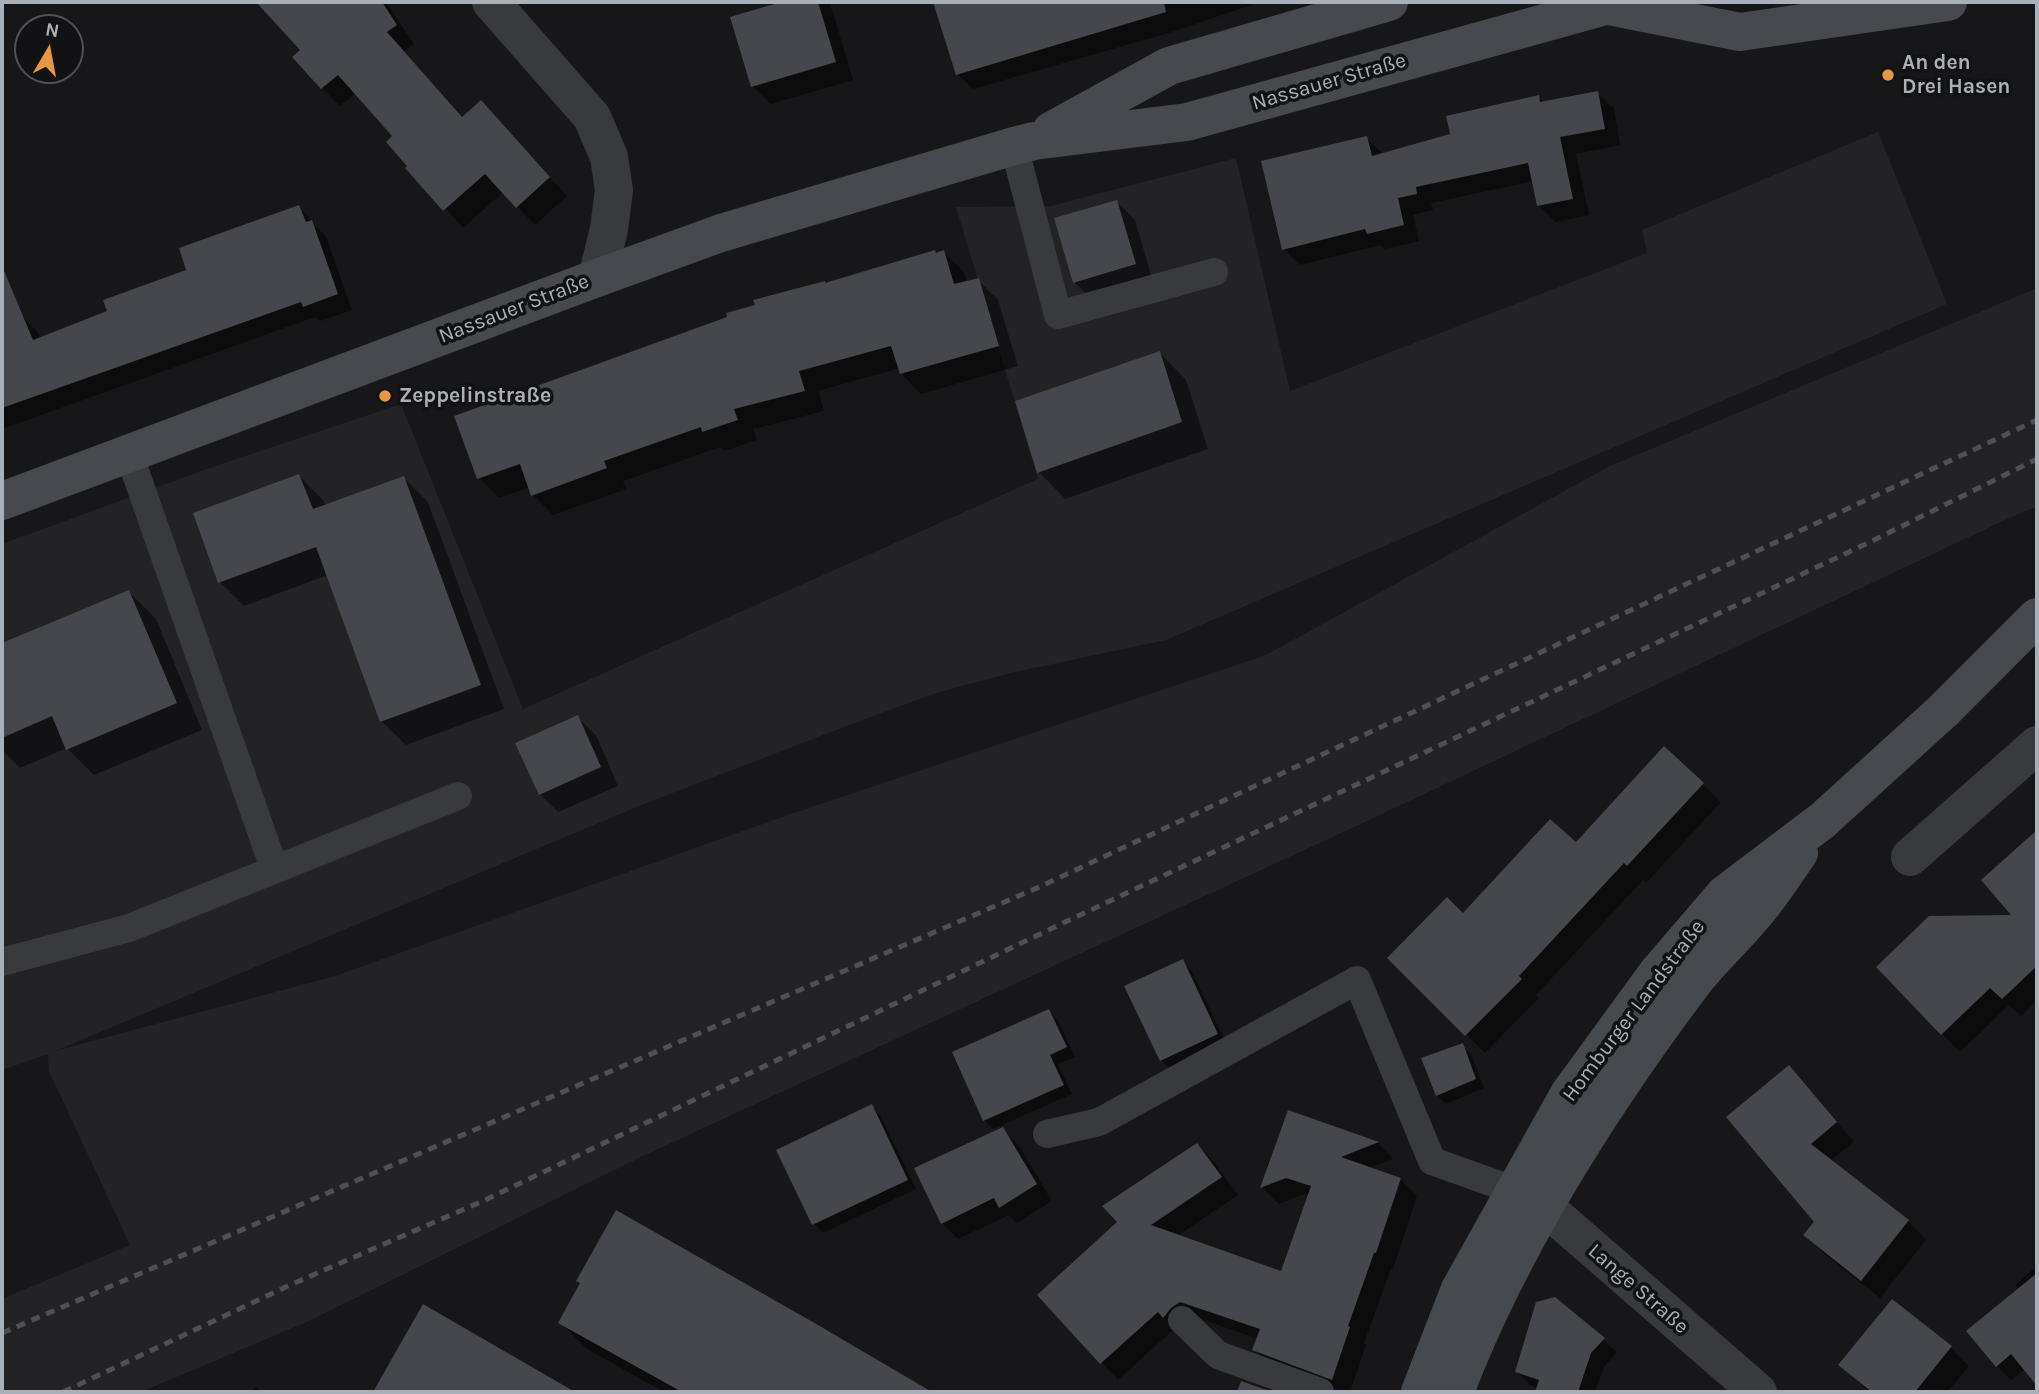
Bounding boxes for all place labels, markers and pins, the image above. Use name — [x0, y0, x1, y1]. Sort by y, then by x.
place label: An den Drei Hasen — [1902, 50, 2010, 100]
marker: An den Drei Hasen — [1880, 67, 1896, 83]
place label: Zeppelinstraße — [399, 383, 551, 409]
marker: Zeppelinstraße — [377, 388, 393, 404]

